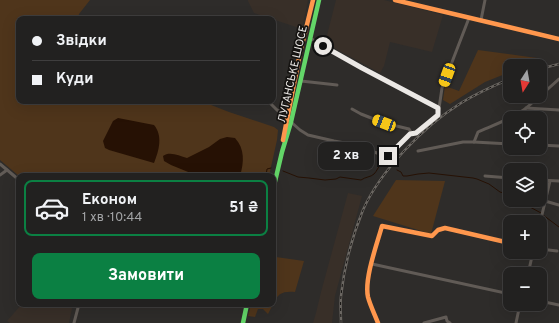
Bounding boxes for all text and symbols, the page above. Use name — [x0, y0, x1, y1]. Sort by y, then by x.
street label: ЛУГАНСЬКЕ ШОСЕ — [275, 24, 311, 124]
text: Звідки — [56, 32, 107, 51]
route start — [314, 37, 332, 55]
north arrow — [503, 59, 547, 103]
map controls — [503, 59, 547, 311]
car — [437, 62, 457, 88]
text: Куди — [56, 70, 93, 89]
button: locate — [503, 111, 547, 155]
car — [371, 113, 397, 133]
callout: 2 хв — [318, 142, 374, 170]
route end — [379, 147, 397, 165]
text: 2 хв — [333, 148, 359, 164]
button: layers — [503, 163, 547, 207]
icon: car — [34, 190, 70, 226]
text: Економ — [82, 191, 137, 210]
text: 51 ₴ — [229, 199, 258, 218]
text: 1 хв · 10:44 — [82, 210, 142, 226]
button: + — [503, 215, 547, 259]
button: Замовити — [32, 253, 260, 299]
button: − — [503, 267, 547, 311]

